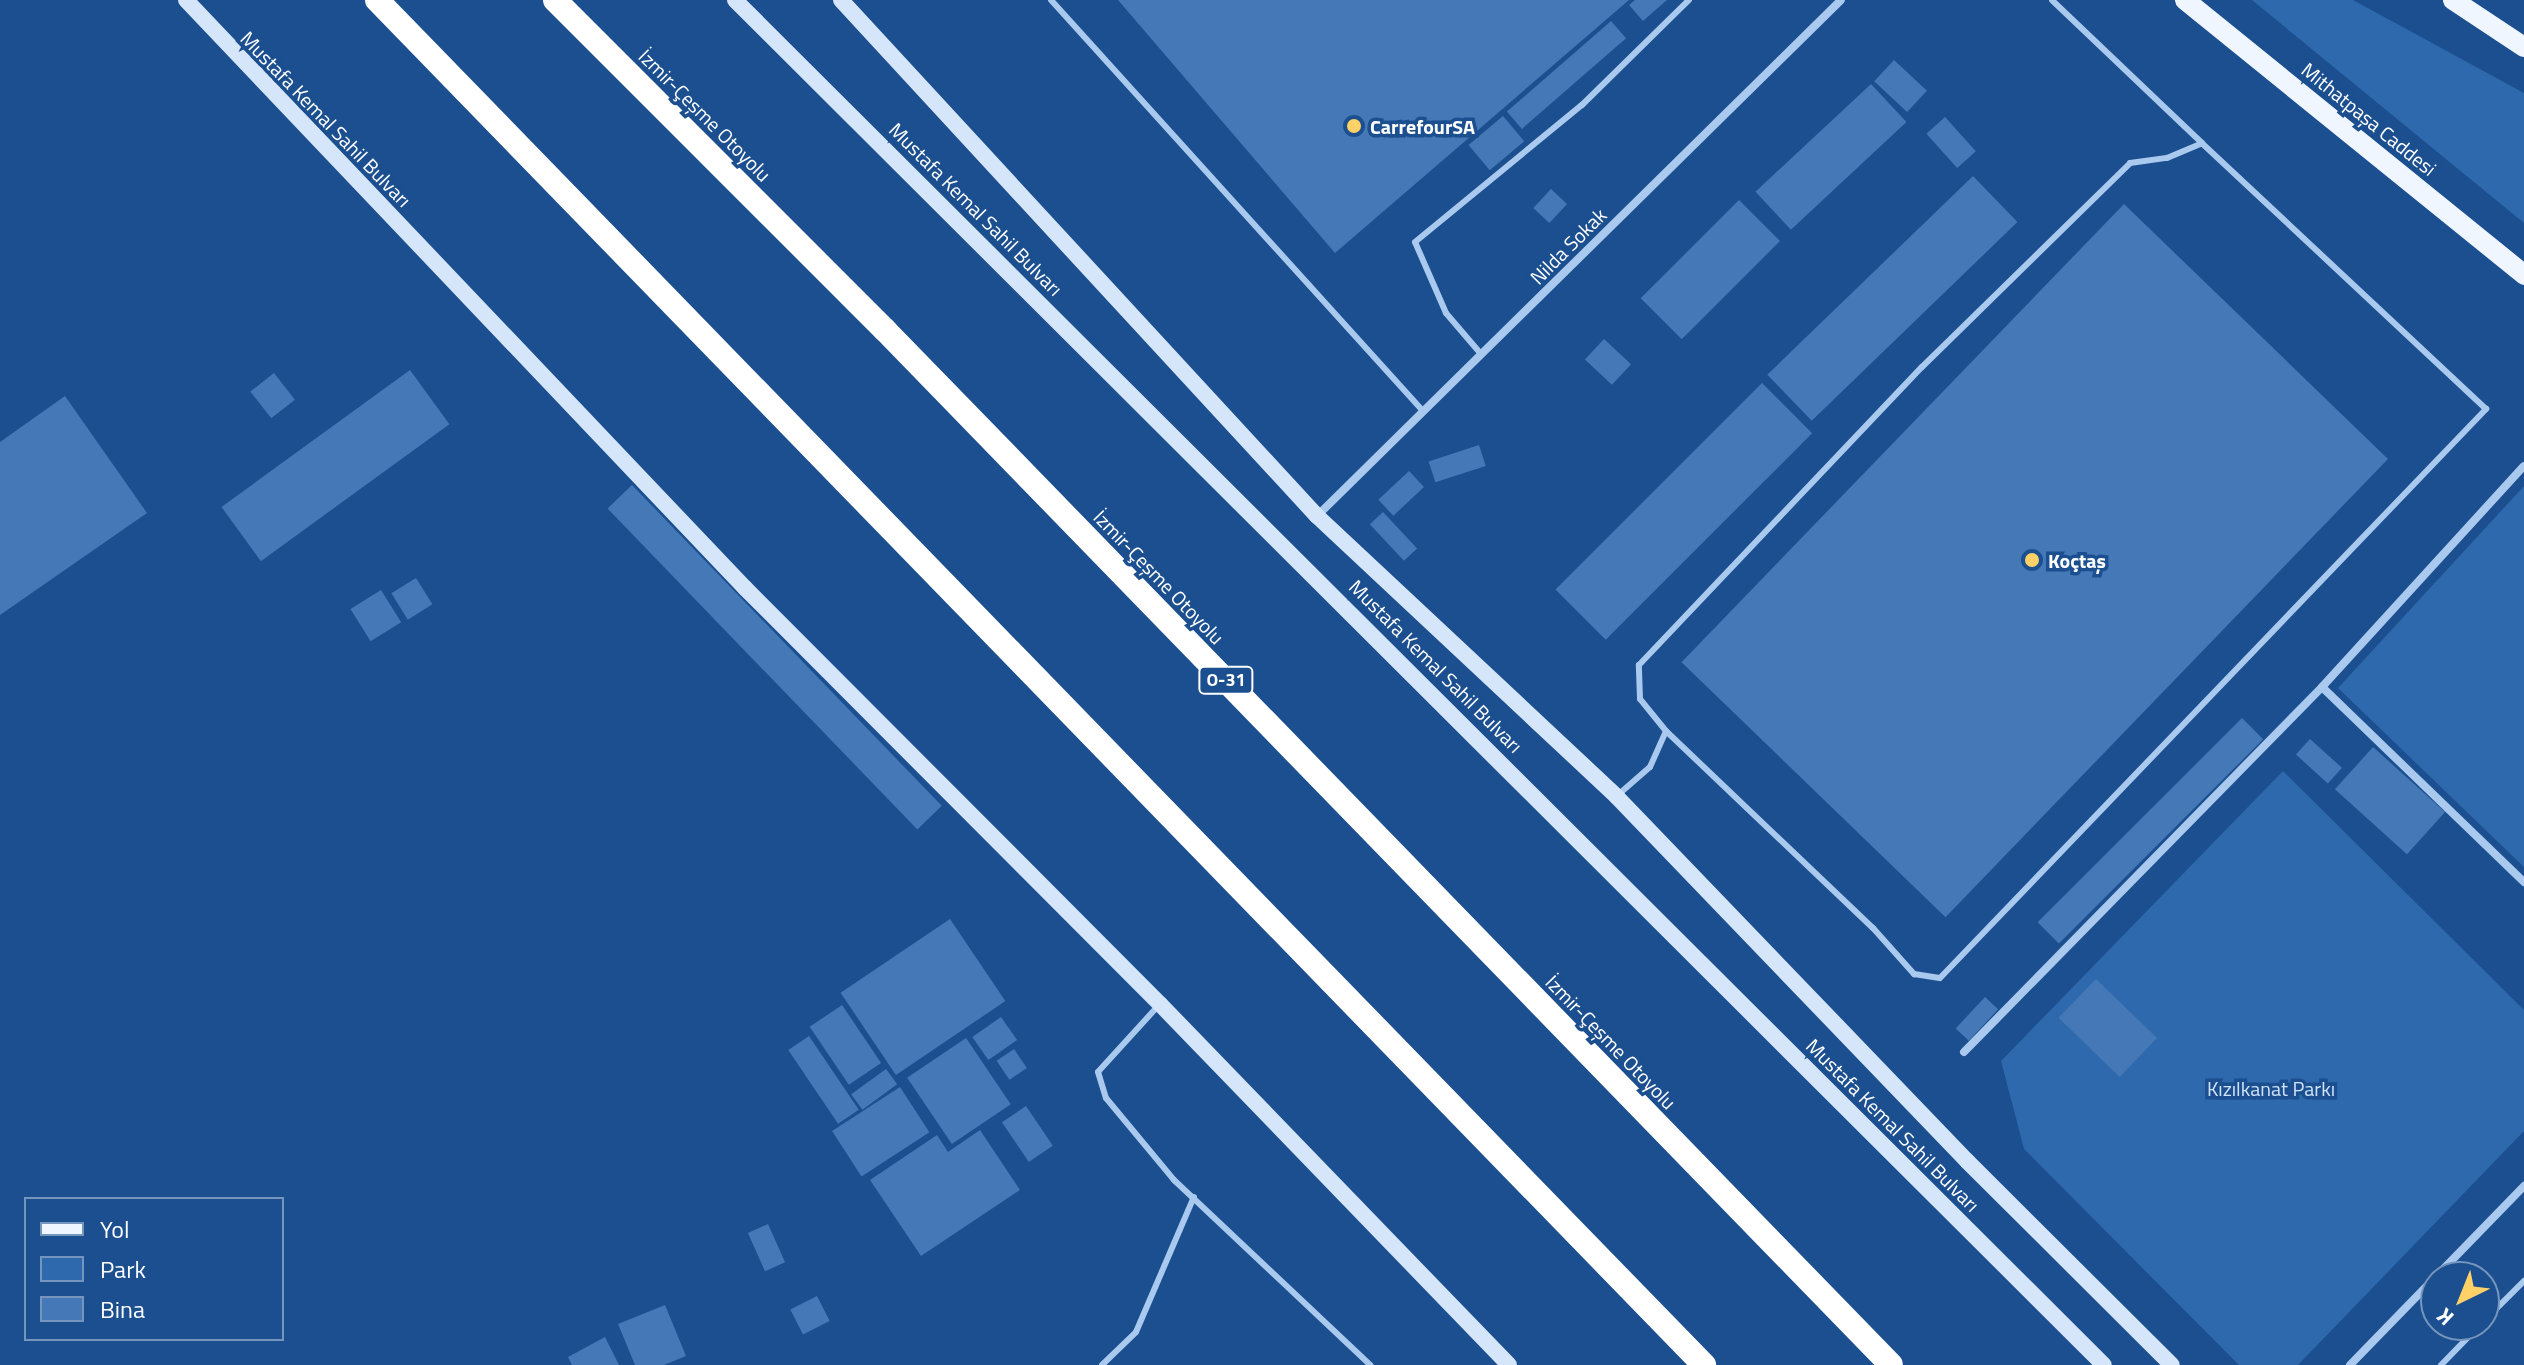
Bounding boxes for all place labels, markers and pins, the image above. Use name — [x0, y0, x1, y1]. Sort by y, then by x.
place label: CarrefourSA — [1370, 114, 1475, 138]
marker: CarrefourSA — [1345, 117, 1363, 135]
place label: Koçtaş — [2048, 548, 2106, 572]
marker: Koçtaş — [2023, 551, 2041, 569]

